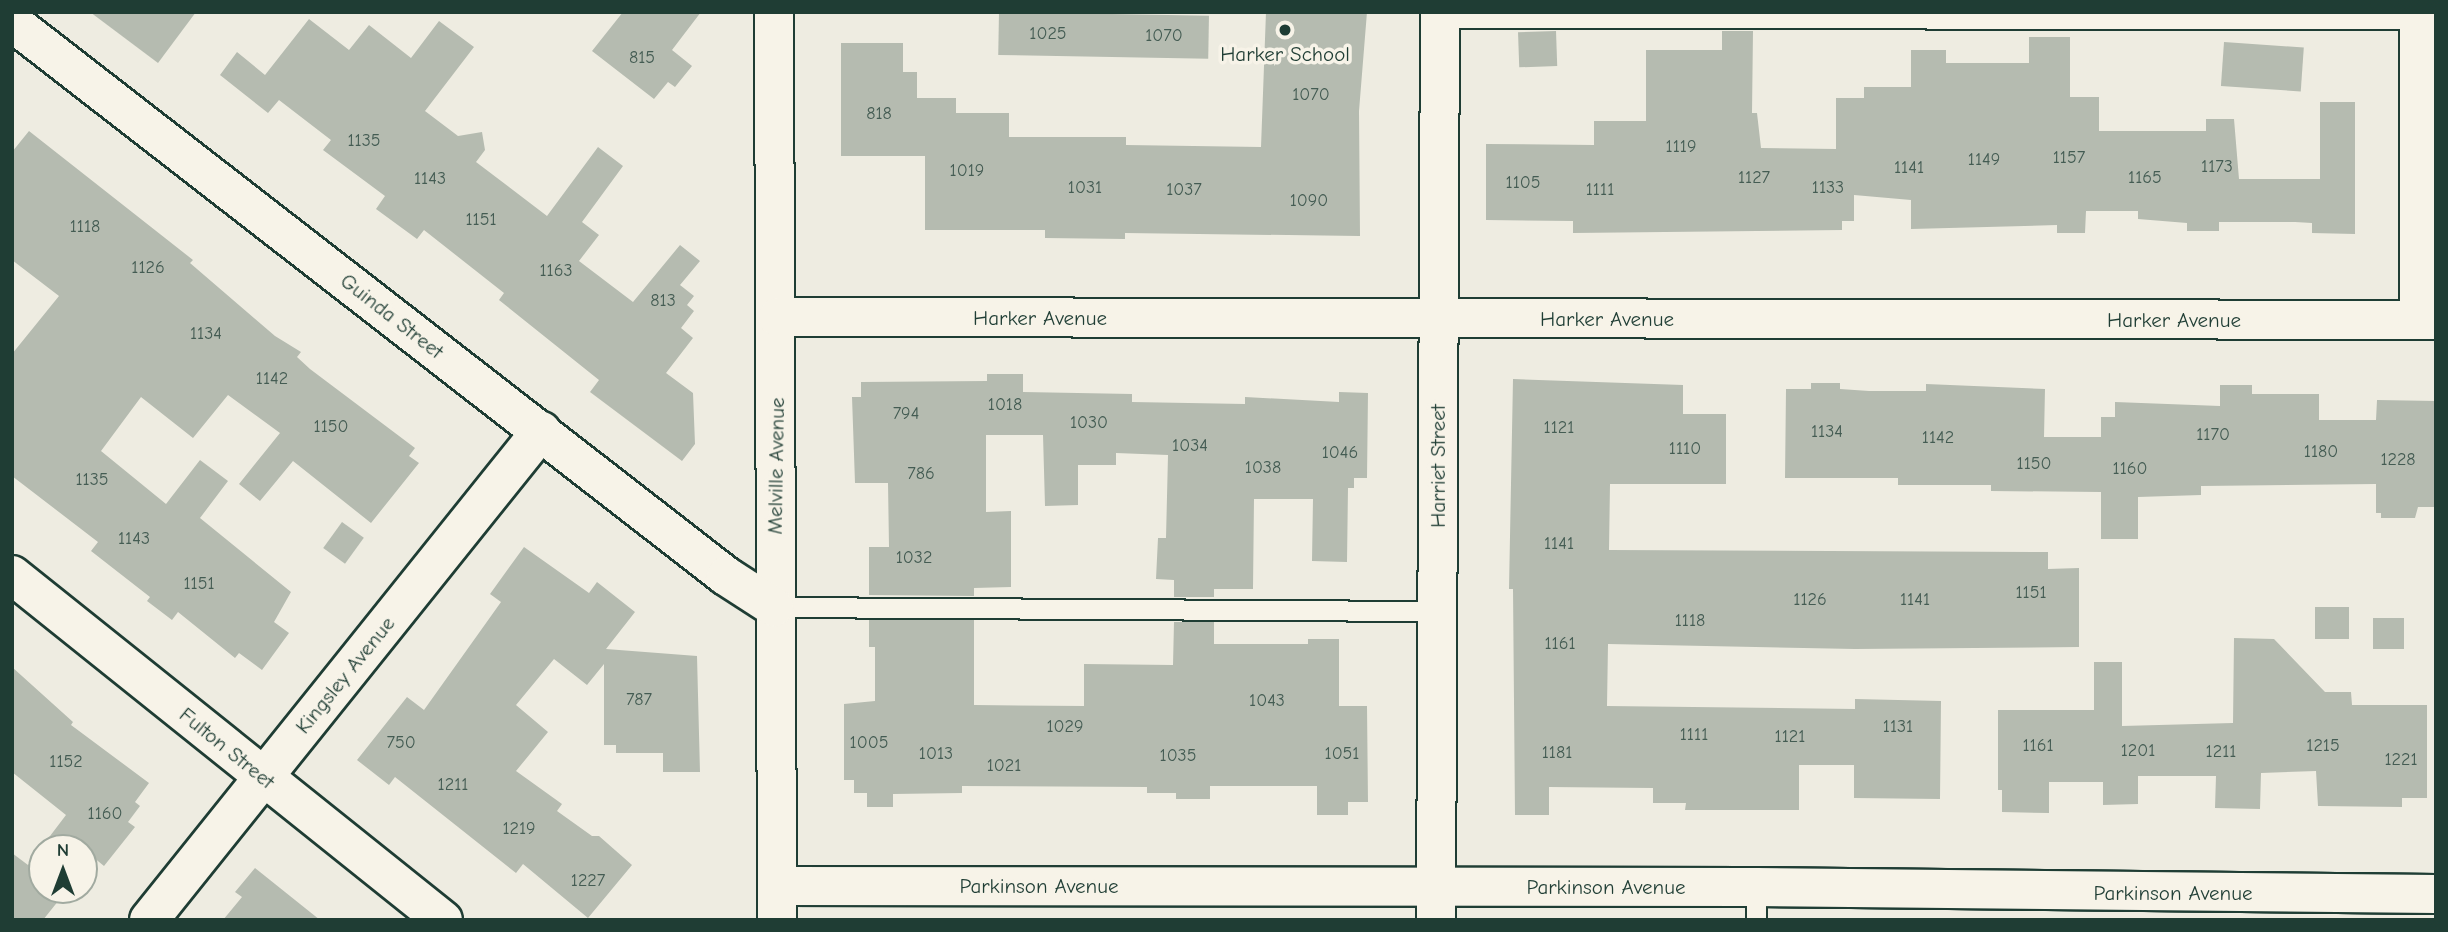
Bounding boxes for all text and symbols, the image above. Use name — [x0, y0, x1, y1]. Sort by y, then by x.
marker: Harker School — [1277, 22, 1293, 38]
house number: 1025 — [1029, 23, 1067, 45]
house number: 1070 — [1145, 25, 1183, 47]
place label: Harker School — [1220, 41, 1350, 67]
house number: 815 — [629, 47, 655, 69]
house number: 1070 — [1292, 84, 1330, 106]
house number: 818 — [866, 103, 892, 125]
house number: 1135 — [347, 130, 381, 152]
house number: 1119 — [1666, 136, 1696, 158]
house number: 1157 — [2053, 147, 2085, 169]
house number: 1149 — [1968, 149, 2000, 171]
house number: 1173 — [2201, 156, 2233, 178]
house number: 1141 — [1894, 157, 1924, 179]
house number: 1019 — [950, 160, 984, 182]
house number: 1127 — [1738, 167, 1770, 189]
house number: 1165 — [2128, 167, 2162, 189]
house number: 1143 — [414, 168, 446, 190]
house number: 1105 — [1506, 172, 1540, 194]
house number: 1031 — [1068, 177, 1102, 199]
house number: 1133 — [1812, 177, 1844, 199]
house number: 1037 — [1166, 179, 1202, 201]
house number: 1111 — [1586, 179, 1614, 201]
house number: 1090 — [1290, 190, 1328, 212]
house number: 1151 — [465, 209, 497, 231]
house number: 1118 — [70, 216, 100, 238]
house number: 1126 — [131, 257, 165, 279]
house number: 1163 — [539, 260, 573, 282]
street label: Guinda Street — [335, 268, 449, 364]
house number: 813 — [650, 290, 676, 312]
street label: Harker Avenue — [973, 305, 1107, 331]
street label: Harker Avenue — [1540, 306, 1674, 332]
street label: Harker Avenue — [2107, 307, 2241, 333]
house number: 1134 — [190, 323, 222, 345]
house number: 1142 — [256, 368, 288, 390]
house number: 1018 — [988, 394, 1022, 416]
street label: Melville Avenue — [762, 397, 790, 535]
house number: 794 — [893, 403, 919, 425]
street label: Harriet Street — [1425, 404, 1451, 528]
house number: 1030 — [1070, 412, 1108, 434]
house number: 1150 — [314, 416, 348, 438]
house number: 1121 — [1544, 417, 1574, 439]
house number: 1134 — [1811, 421, 1843, 443]
house number: 1170 — [2196, 424, 2230, 446]
house number: 1142 — [1922, 427, 1954, 449]
house number: 1034 — [1172, 435, 1208, 457]
house number: 1110 — [1669, 438, 1701, 460]
house number: 1180 — [2304, 441, 2338, 463]
house number: 1046 — [1322, 442, 1358, 464]
house number: 1228 — [2380, 449, 2416, 471]
house number: 1150 — [2017, 453, 2051, 475]
house number: 1038 — [1245, 457, 1281, 479]
house number: 1160 — [2113, 458, 2147, 480]
house number: 786 — [907, 463, 935, 485]
house number: 1135 — [75, 469, 109, 491]
house number: 1143 — [118, 528, 150, 550]
house number: 1141 — [1544, 533, 1574, 555]
house number: 1032 — [896, 547, 932, 569]
house number: 1151 — [183, 573, 215, 595]
house number: 1151 — [2015, 582, 2047, 604]
house number: 1126 — [1793, 589, 1827, 611]
house number: 1141 — [1900, 589, 1930, 611]
house number: 1118 — [1675, 610, 1705, 632]
street label: Kingsley Avenue — [290, 611, 400, 739]
house number: 1161 — [1544, 633, 1576, 655]
house number: 787 — [626, 689, 652, 711]
house number: 1043 — [1249, 690, 1285, 712]
street label: Fulton Street — [174, 702, 280, 794]
house number: 1029 — [1046, 716, 1084, 738]
house number: 1131 — [1883, 716, 1913, 738]
house number: 1111 — [1680, 724, 1708, 746]
house number: 1121 — [1775, 726, 1805, 748]
house number: 750 — [386, 732, 416, 754]
house number: 1005 — [850, 732, 888, 754]
house number: 1161 — [2022, 735, 2054, 757]
house number: 1215 — [2306, 735, 2340, 757]
house number: 1201 — [2121, 740, 2155, 762]
house number: 1211 — [2206, 741, 2236, 763]
house number: 1181 — [1542, 742, 1572, 764]
house number: 1013 — [919, 743, 953, 765]
house number: 1051 — [1325, 743, 1359, 765]
house number: 1035 — [1160, 745, 1196, 767]
house number: 1221 — [2384, 749, 2418, 771]
house number: 1152 — [49, 751, 83, 773]
house number: 1021 — [987, 755, 1021, 777]
house number: 1211 — [438, 774, 468, 796]
house number: 1160 — [88, 803, 122, 825]
house number: 1219 — [502, 818, 536, 840]
north arrow — [28, 834, 98, 904]
text: N — [57, 839, 69, 861]
house number: 1227 — [571, 870, 605, 892]
street label: Parkinson Avenue — [960, 873, 1118, 899]
street label: Parkinson Avenue — [1527, 874, 1685, 900]
street label: Parkinson Avenue — [2094, 880, 2252, 906]

